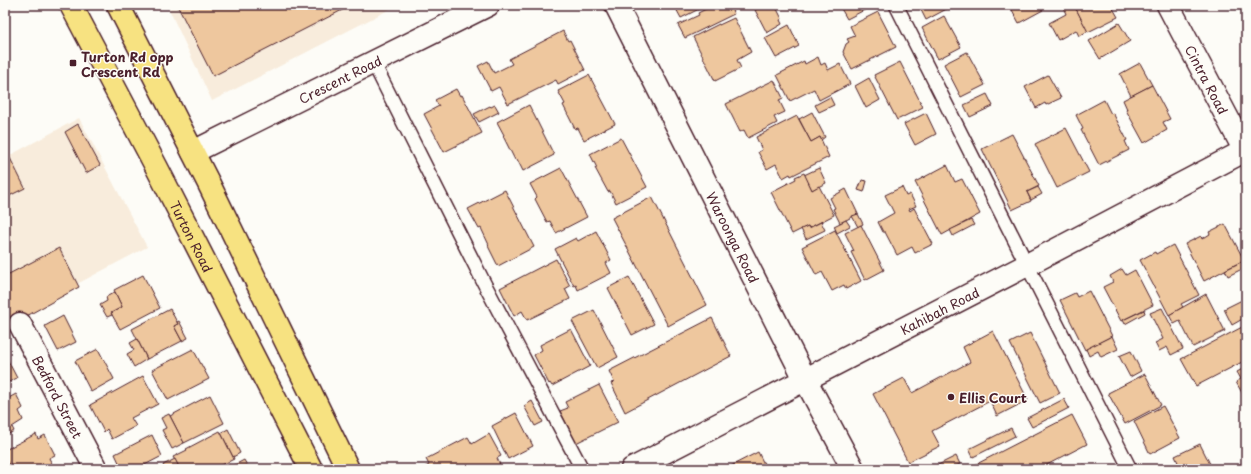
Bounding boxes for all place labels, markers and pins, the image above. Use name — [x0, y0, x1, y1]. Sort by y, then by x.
place label: Turton Rd opp Crescent Rd — [81, 47, 174, 81]
marker: Turton Rd opp Crescent Rd — [68, 58, 78, 68]
place label: Ellis Court — [959, 388, 1027, 407]
marker: Ellis Court — [946, 392, 956, 402]

